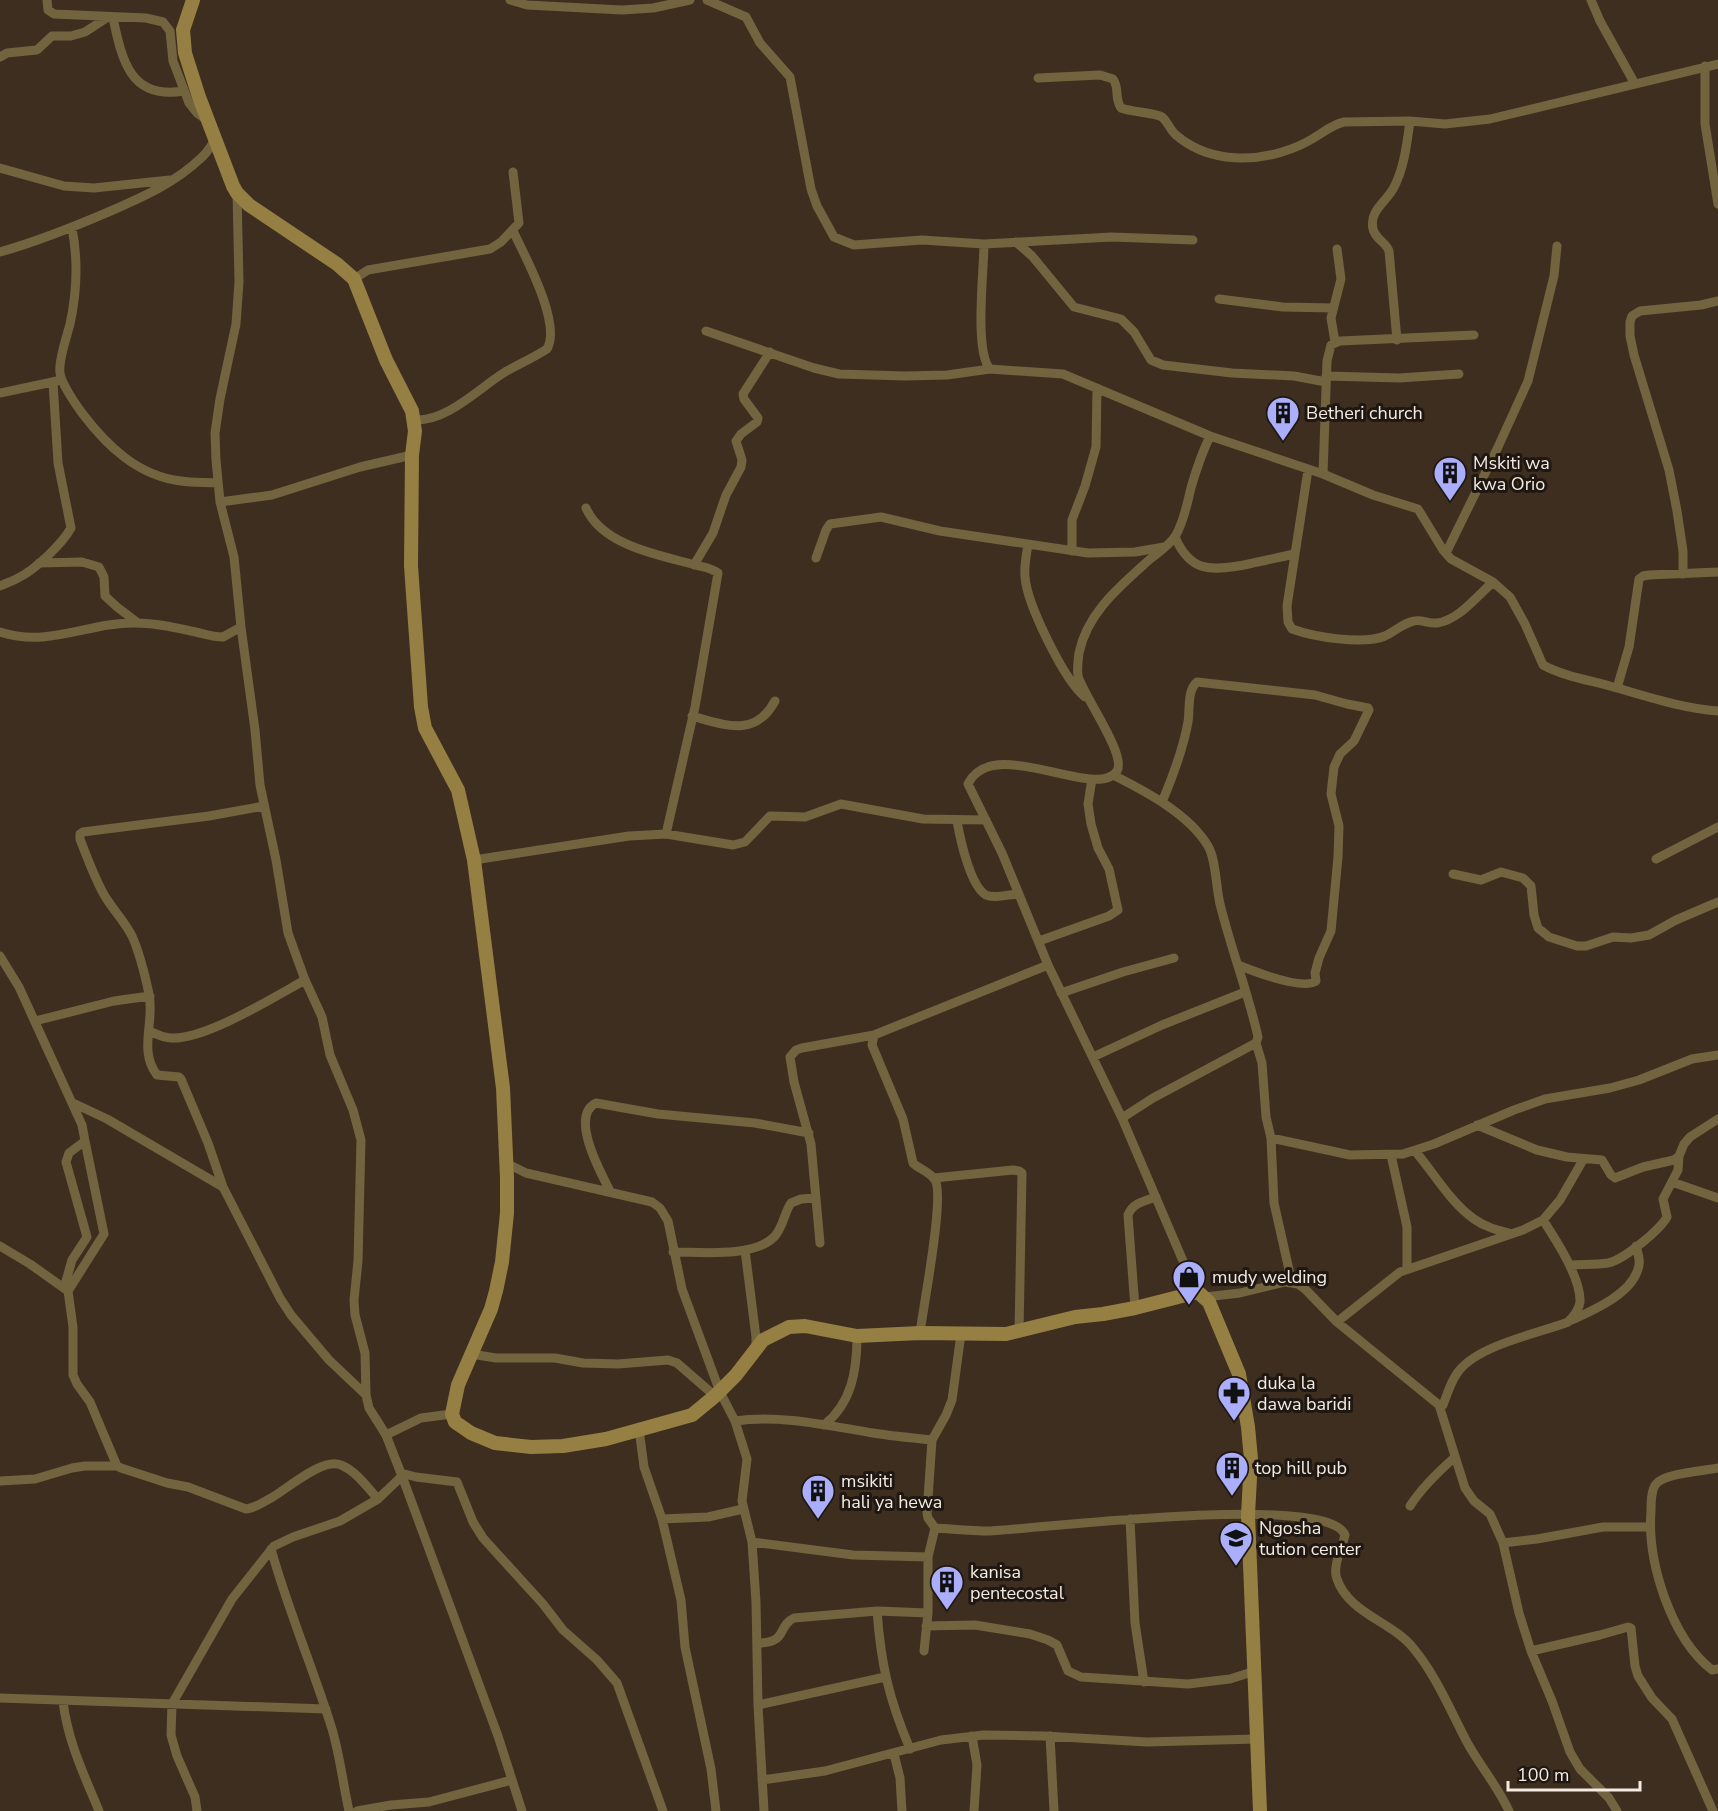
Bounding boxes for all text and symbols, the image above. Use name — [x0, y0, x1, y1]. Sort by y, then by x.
building icon: Betheri church — [1265, 395, 1301, 442]
place label: Betheri church — [1306, 401, 1423, 425]
place label: Mskiti wa kwa Orio — [1473, 451, 1550, 496]
building icon: Mskiti wa kwa Orio — [1432, 455, 1468, 502]
shop icon: mudy welding — [1171, 1259, 1207, 1306]
place label: mudy welding — [1212, 1265, 1327, 1289]
place label: duka la dawa baridi — [1257, 1371, 1351, 1416]
pharmacy icon: duka la dawa baridi — [1216, 1375, 1252, 1422]
building icon: top hill pub — [1214, 1450, 1250, 1497]
place label: top hill pub — [1255, 1456, 1347, 1480]
place label: msikiti hali ya hewa — [841, 1469, 942, 1514]
building icon: msikiti hali ya hewa — [800, 1473, 836, 1520]
place label: Ngosha tution center — [1259, 1516, 1361, 1561]
school or university icon: Ngosha tution center — [1218, 1520, 1254, 1567]
place label: kanisa pentecostal — [970, 1560, 1065, 1605]
building icon: kanisa pentecostal — [929, 1564, 965, 1611]
scale bar — [1508, 1754, 1640, 1792]
text: 100 m — [1517, 1763, 1569, 1787]

